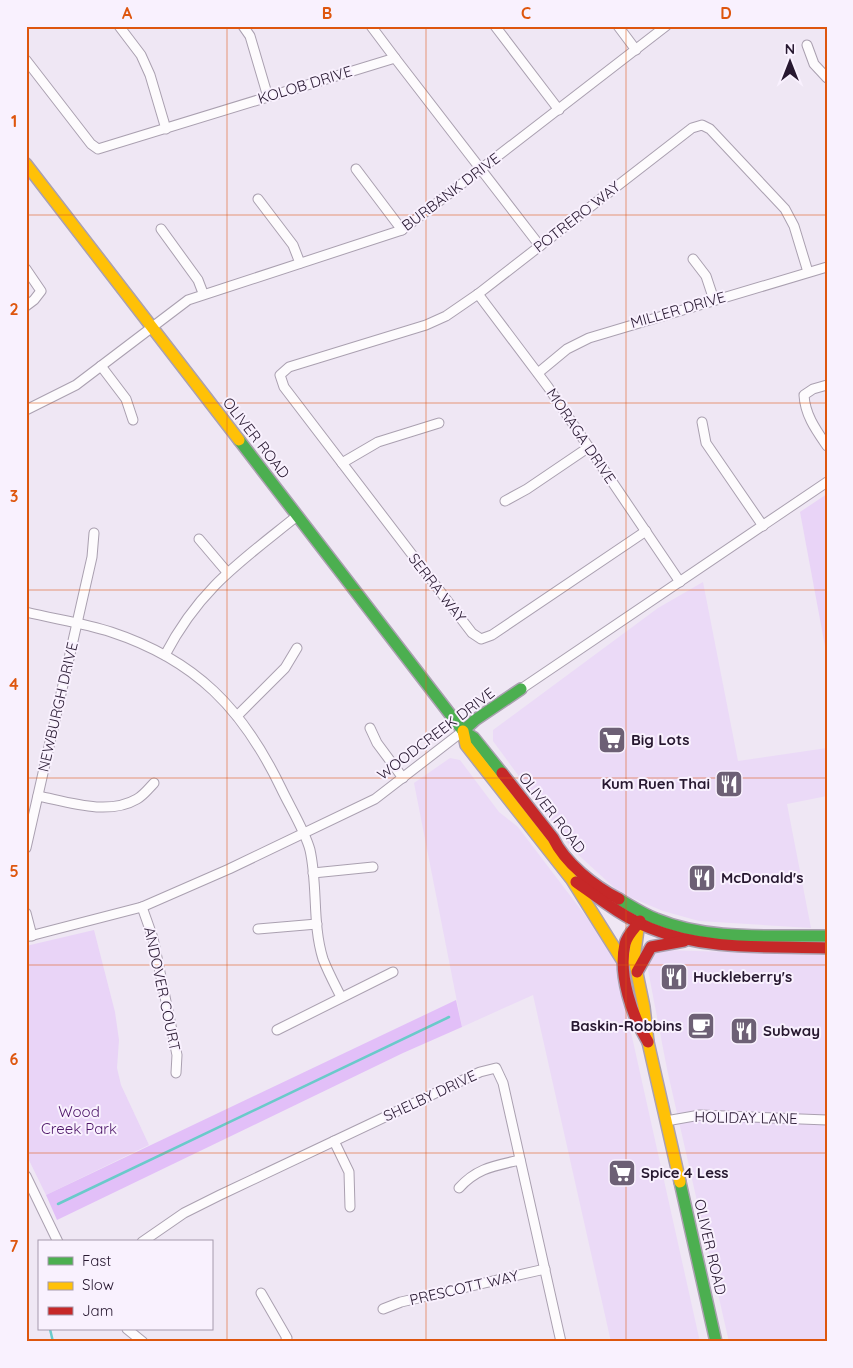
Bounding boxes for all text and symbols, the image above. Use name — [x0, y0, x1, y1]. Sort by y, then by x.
text: A — [122, 3, 133, 23]
text: B — [322, 3, 332, 23]
text: C — [521, 3, 531, 23]
text: D — [720, 3, 732, 23]
north arrow — [766, 38, 816, 88]
text: N — [785, 40, 795, 58]
street label: KOLOB DRIVE — [255, 61, 354, 108]
text: 1 — [11, 111, 17, 131]
street label: BURBANK DRIVE — [398, 148, 504, 235]
street label: POTRERO WAY — [530, 176, 624, 256]
street label: MILLER DRIVE — [628, 287, 728, 332]
text: 2 — [9, 299, 19, 319]
street label: MORAGA DRIVE — [543, 384, 620, 487]
street label: OLIVER ROAD — [219, 393, 294, 482]
text: 3 — [10, 486, 18, 506]
street label: SERRA WAY — [405, 549, 471, 627]
street label: NEWBURGH DRIVE — [33, 640, 82, 774]
text: 4 — [9, 674, 19, 694]
street label: WOODCREEK DRIVE — [373, 683, 498, 784]
supermarket icon: Big Lots — [597, 725, 627, 755]
place label: Big Lots — [631, 730, 690, 749]
street label: OLIVER ROAD — [515, 768, 590, 857]
restaurant icon: Kum Ruen Thai — [714, 769, 744, 799]
place label: Kum Ruen Thai — [601, 774, 710, 793]
text: 5 — [9, 861, 19, 881]
restaurant icon: McDonald's — [687, 863, 717, 893]
place label: McDonald's — [721, 868, 803, 887]
street label: ANDOVER COURT — [140, 925, 185, 1053]
restaurant icon: Huckleberry's — [659, 962, 689, 992]
place label: Huckleberry's — [693, 967, 792, 986]
cafe icon: Baskin-Robbins — [686, 1011, 716, 1041]
place label: Baskin-Robbins — [570, 1016, 682, 1035]
restaurant icon: Subway — [729, 1016, 759, 1046]
place label: Subway — [763, 1021, 820, 1040]
text: 6 — [10, 1049, 19, 1069]
street label: SHELBY DRIVE — [380, 1066, 479, 1125]
park label: Wood Creek Park — [41, 1102, 117, 1138]
street label: HOLIDAY LANE — [694, 1107, 798, 1128]
supermarket icon: Spice 4 Less — [607, 1158, 637, 1188]
place label: Spice 4 Less — [641, 1163, 729, 1182]
street label: OLIVER ROAD — [690, 1197, 731, 1297]
text: 7 — [10, 1236, 19, 1256]
legend — [38, 1240, 212, 1330]
text: Fast — [82, 1251, 111, 1270]
street label: PRESCOTT WAY — [408, 1266, 521, 1309]
text: Slow — [82, 1275, 114, 1294]
text: Jam — [82, 1301, 113, 1320]

